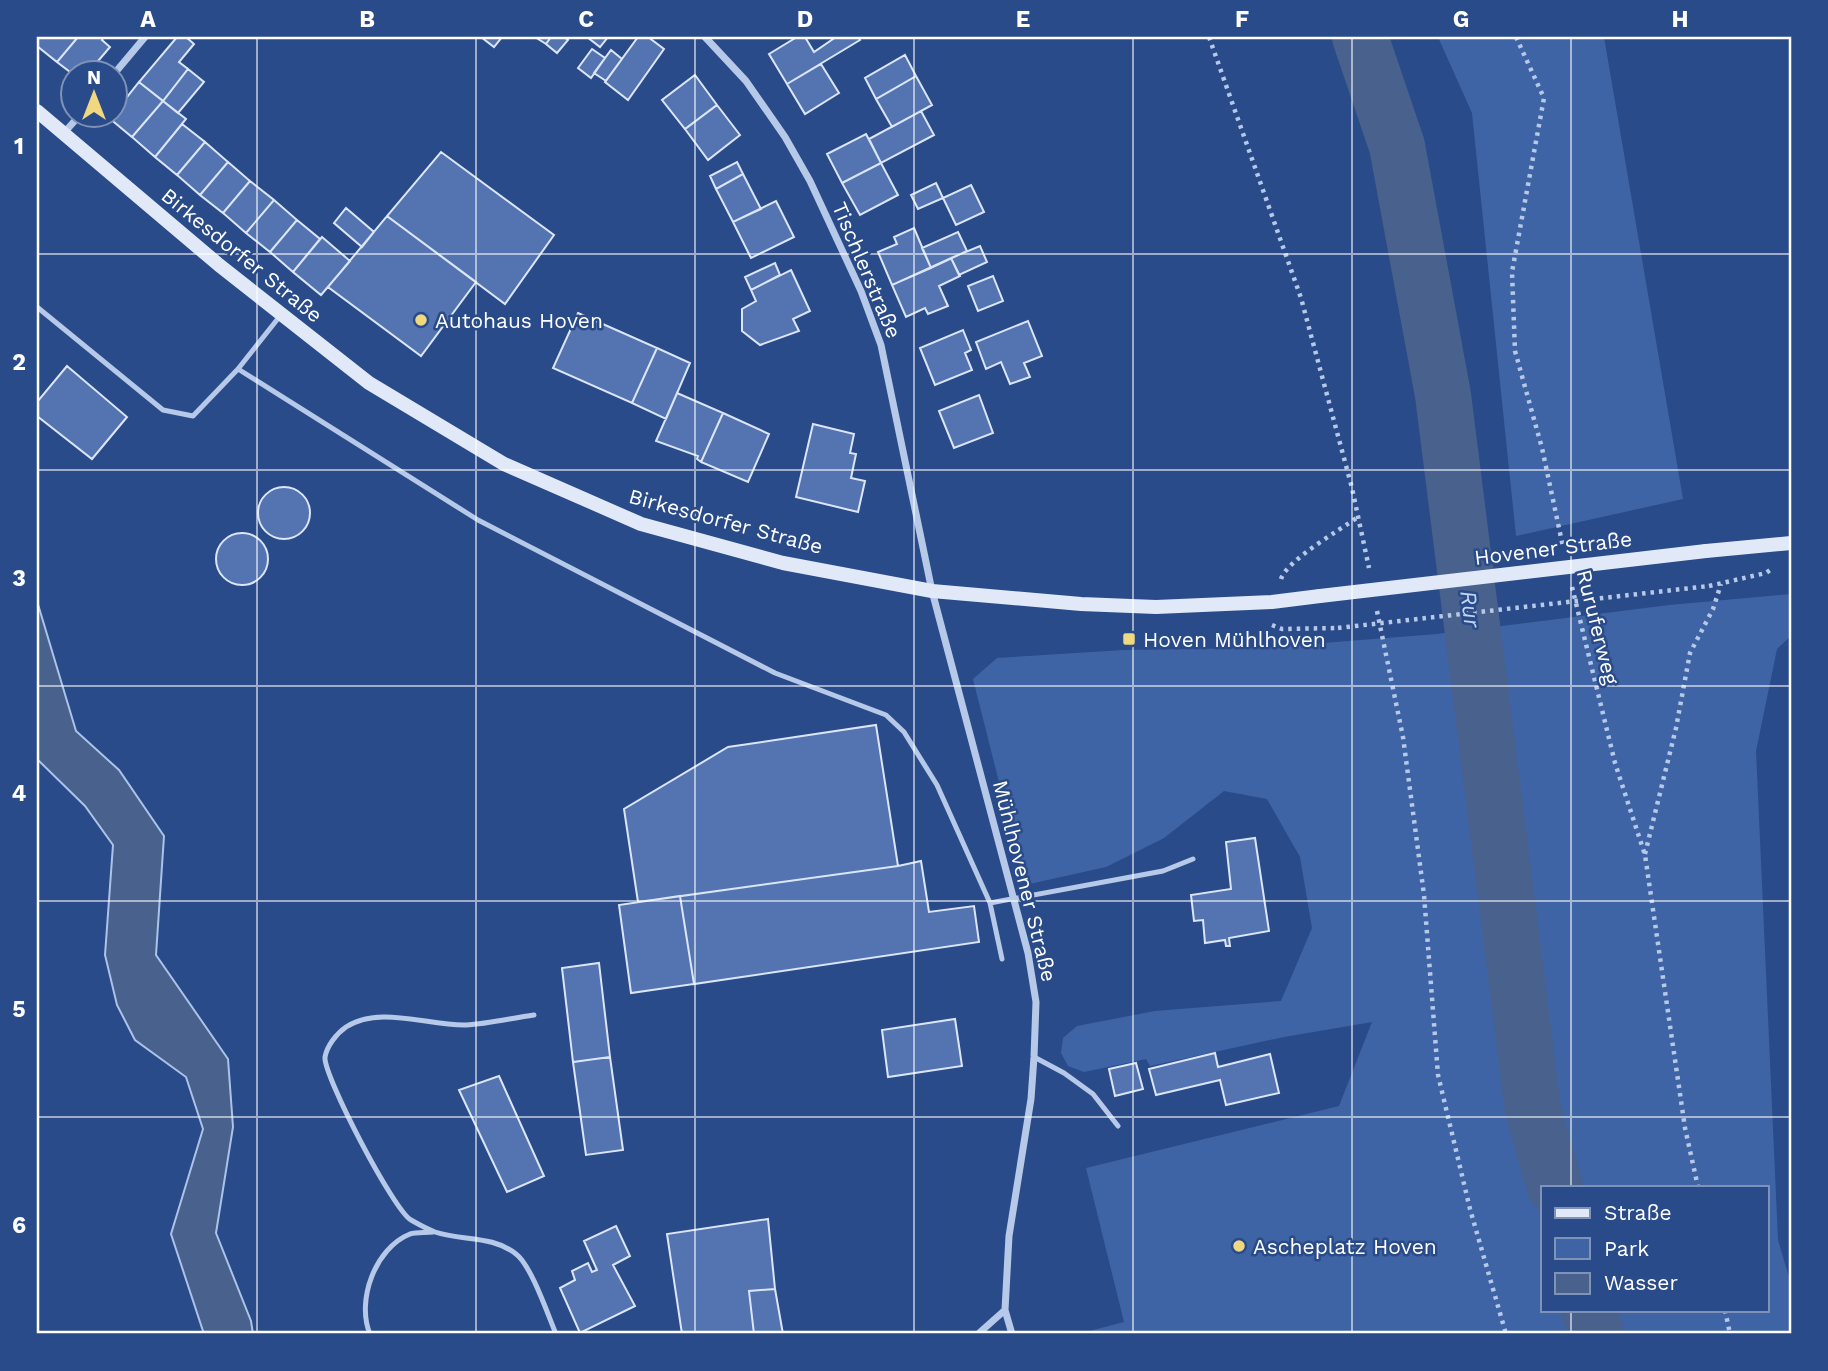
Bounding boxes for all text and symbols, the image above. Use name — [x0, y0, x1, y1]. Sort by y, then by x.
text: A — [140, 6, 156, 33]
text: B — [359, 6, 375, 33]
text: C — [578, 6, 594, 33]
text: D — [797, 6, 813, 33]
text: E — [1016, 6, 1030, 33]
text: F — [1235, 6, 1249, 33]
text: G — [1453, 6, 1469, 33]
text: H — [1671, 6, 1689, 33]
north arrow — [60, 60, 130, 130]
text: N — [87, 66, 101, 89]
text: 1 — [14, 133, 24, 160]
street label: Birkesdorfer Straße — [157, 182, 327, 328]
street label: Tischlerstraße — [827, 198, 907, 342]
place label: Autohaus Hoven — [435, 308, 603, 333]
marker: Autohaus Hoven — [413, 312, 429, 328]
text: 2 — [12, 349, 26, 376]
street label: Birkesdorfer Straße — [626, 483, 826, 559]
street label: Hovener Straße — [1473, 526, 1633, 570]
text: 3 — [12, 565, 26, 592]
street label: Ruruferweg — [1572, 567, 1625, 688]
water label: Rur — [1454, 589, 1486, 630]
place label: Hoven Mühlhoven — [1143, 627, 1326, 652]
marker: Hoven Mühlhoven — [1121, 631, 1137, 647]
street label: Mühlhovener Straße — [988, 778, 1062, 984]
text: 4 — [12, 780, 27, 807]
text: 5 — [12, 996, 26, 1023]
legend — [1541, 1186, 1769, 1312]
text: Straße — [1604, 1200, 1672, 1225]
text: 6 — [12, 1212, 26, 1239]
place label: Ascheplatz Hoven — [1253, 1234, 1437, 1259]
text: Park — [1604, 1236, 1649, 1261]
marker: Ascheplatz Hoven — [1231, 1238, 1247, 1254]
text: Wasser — [1604, 1270, 1678, 1295]

